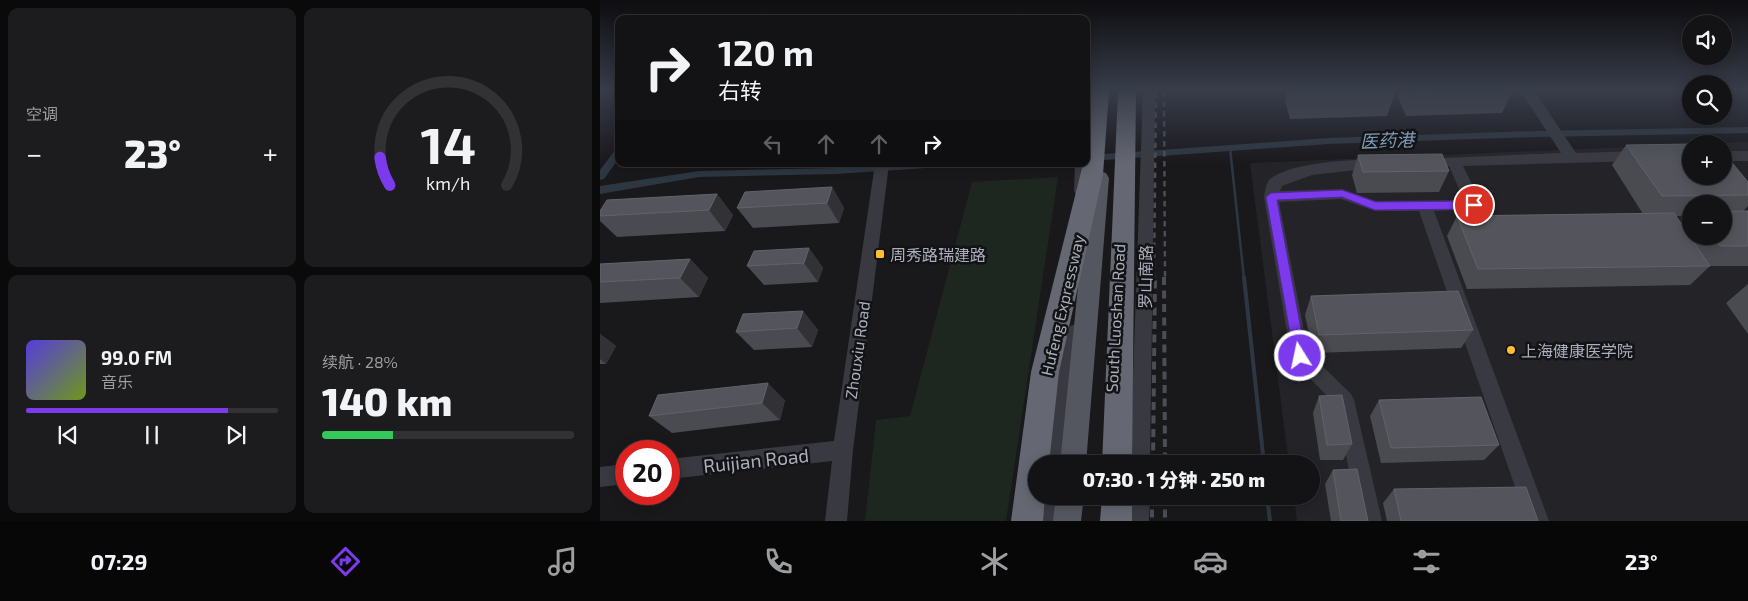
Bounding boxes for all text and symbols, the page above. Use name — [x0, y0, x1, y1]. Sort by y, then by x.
map controls — [1682, 15, 1732, 245]
button: sound — [1682, 15, 1732, 65]
text: 120 m — [718, 31, 814, 73]
icon: right — [635, 35, 700, 100]
button: search — [1682, 75, 1732, 125]
text: 右转 — [718, 77, 762, 103]
text: 空调 — [26, 104, 58, 123]
text: 14 — [420, 112, 476, 174]
water label: 医药港 — [1360, 128, 1417, 152]
text: 23° — [124, 130, 181, 176]
icon: left — [759, 130, 787, 158]
icon: ahead — [812, 130, 840, 158]
icon: ahead — [865, 130, 893, 158]
icon: right — [918, 130, 946, 158]
button: + — [1682, 135, 1732, 185]
text: − — [26, 136, 42, 170]
text: + — [263, 136, 278, 170]
text: km/h — [426, 172, 470, 194]
pin — [1453, 184, 1495, 226]
icon: arrive — [1460, 191, 1488, 219]
button: − — [1682, 195, 1732, 245]
street label: Hufeng Expressway — [1037, 232, 1088, 377]
street label: South Luoshan Road — [1102, 243, 1128, 393]
place label: 周秀路瑞建路 — [890, 245, 986, 264]
street label: 罗山南路 — [1135, 245, 1155, 309]
marker: 周秀路瑞建路 — [874, 248, 886, 260]
street label: Zhouxiu Road — [841, 300, 873, 400]
position arrow — [1273, 329, 1325, 381]
place label: 上海健康医学院 — [1521, 341, 1633, 360]
marker: 上海健康医学院 — [1505, 344, 1517, 356]
text: 99.0 FM — [101, 346, 172, 369]
text: 续航 · 28% — [322, 352, 398, 371]
text: 音乐 — [101, 372, 133, 391]
text: 140 km — [322, 378, 452, 424]
icon: previous — [54, 421, 82, 449]
icon: pause — [138, 421, 166, 449]
icon: next — [222, 421, 250, 449]
speed limit sign: 20 — [615, 440, 680, 505]
street label: Ruijian Road — [702, 443, 810, 477]
text: 07:30 · 1 分钟 · 250 m — [1083, 468, 1265, 491]
icon: directions — [328, 544, 363, 579]
icon: music — [545, 544, 580, 579]
icon: phone — [761, 544, 796, 579]
icon: climate — [977, 544, 1012, 579]
icon: car — [1193, 544, 1228, 579]
icon: filters — [1409, 544, 1444, 579]
text: 07:29 — [91, 548, 147, 574]
text: 23° — [1625, 548, 1657, 574]

